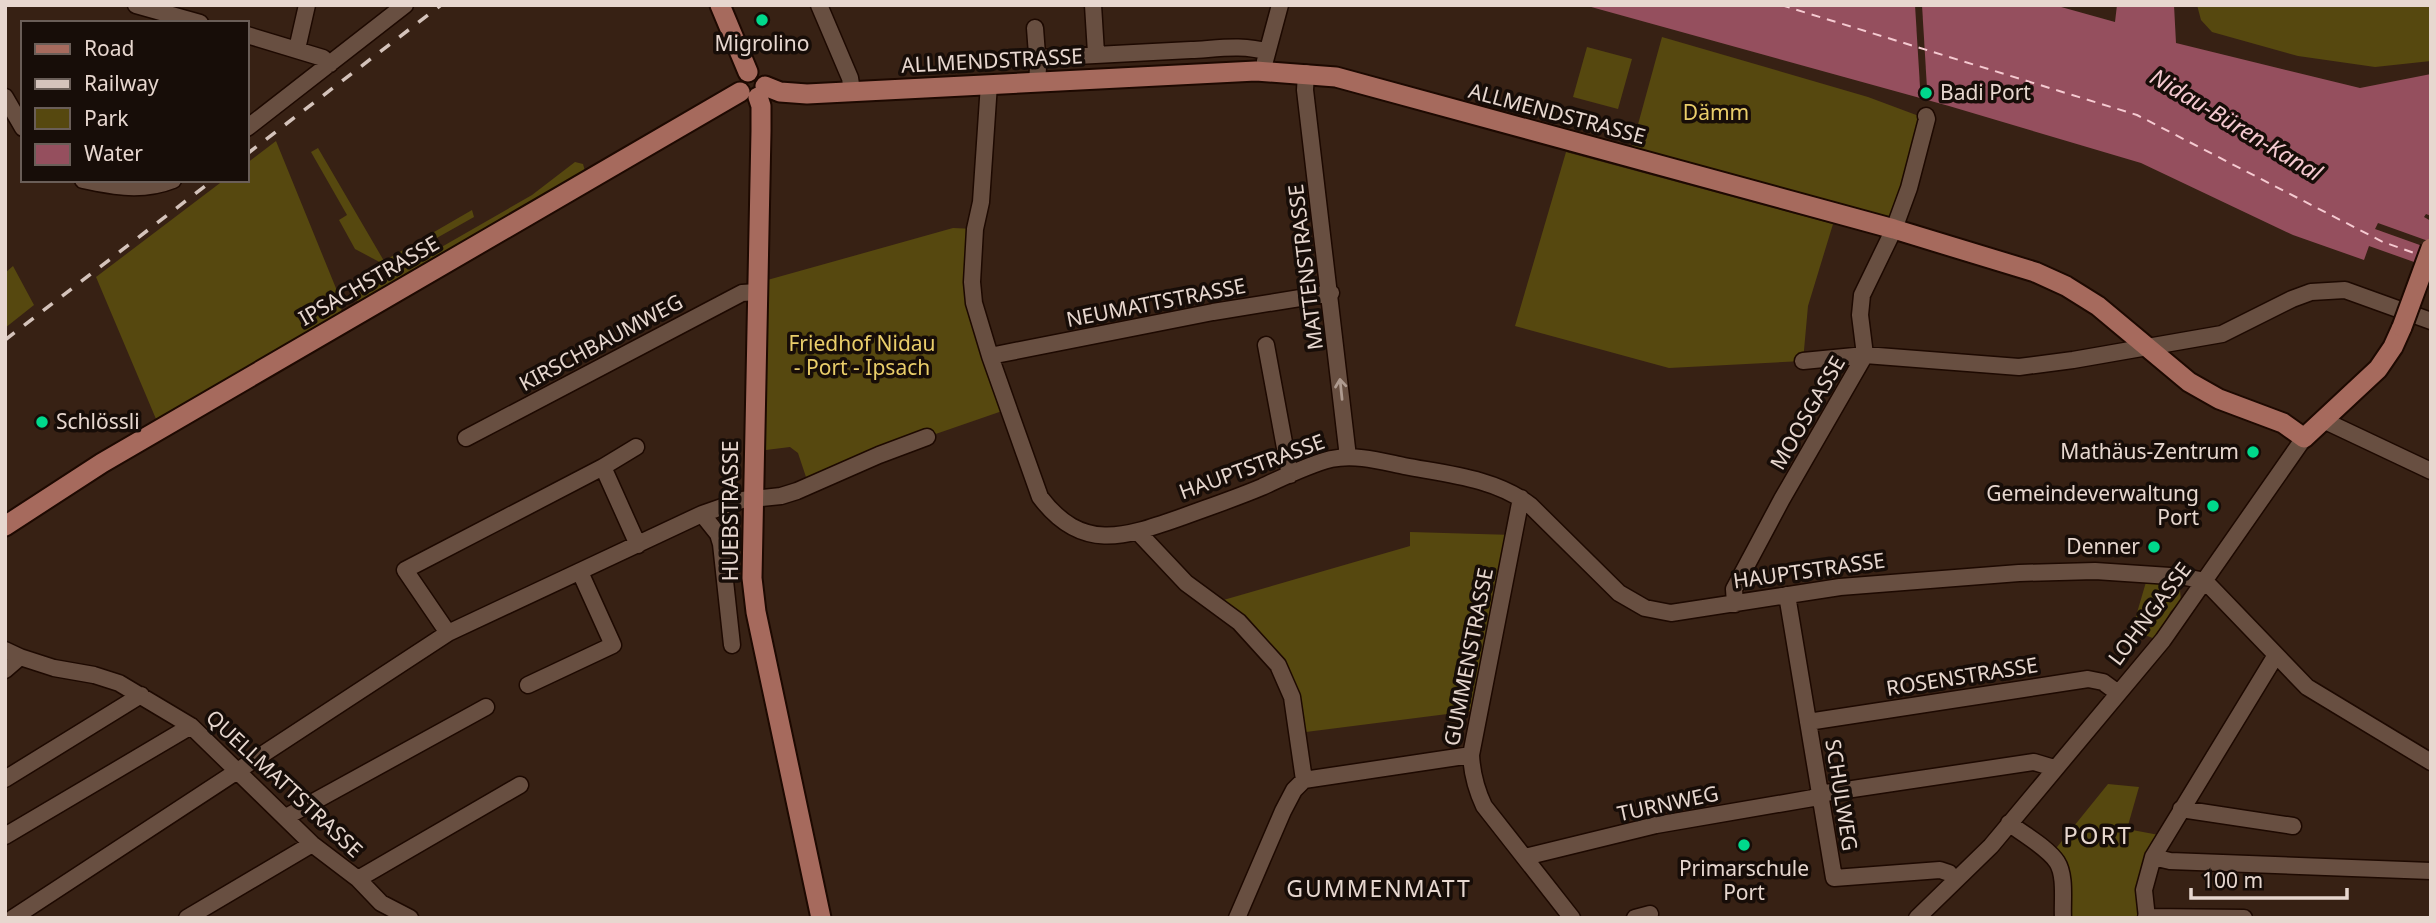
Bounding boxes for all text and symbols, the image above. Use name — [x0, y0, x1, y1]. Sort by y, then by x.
marker: Migrolino — [754, 12, 770, 28]
legend — [21, 21, 248, 182]
place label: Migrolino — [715, 29, 809, 57]
text: Road — [84, 34, 134, 62]
street label: ALLMENDSTRASSE — [900, 41, 1083, 79]
water label: Nidau-Büren-Kanal — [2145, 60, 2329, 189]
text: Railway — [84, 69, 159, 97]
street label: ALLMENDSTRASSE — [1466, 76, 1649, 150]
place label: Badi Port — [1940, 78, 2031, 106]
marker: Badi Port — [1918, 85, 1934, 101]
park label: Dämm — [1683, 98, 1749, 126]
text: Park — [84, 104, 129, 132]
text: Water — [84, 139, 143, 167]
street label: MATTENSTRASSE — [1281, 183, 1329, 352]
street label: IPSACHSTRASSE — [293, 229, 444, 332]
street label: NEUMATTSTRASSE — [1064, 271, 1248, 333]
street label: KIRSCHBAUMWEG — [514, 287, 687, 397]
park label: Friedhof Nidau - Port - Ipsach — [788, 329, 936, 381]
street label: MOOSGASSE — [1763, 351, 1851, 474]
one-way arrow — [1334, 378, 1347, 401]
place label: Schlössli — [56, 407, 140, 435]
marker: Schlössli — [34, 414, 50, 430]
street label: HAUPTSTRASSE — [1175, 427, 1328, 505]
place label: Mathäus-Zentrum — [2060, 437, 2239, 465]
street label: HUEBSTRASSE — [716, 441, 744, 581]
marker: Mathäus-Zentrum — [2245, 444, 2261, 460]
place label: Gemeindeverwaltung Port — [1986, 479, 2199, 531]
marker: Gemeindeverwaltung Port — [2205, 498, 2221, 514]
place label: Denner — [2066, 532, 2140, 560]
marker: Denner — [2146, 539, 2162, 555]
street label: HAUPTSTRASSE — [1731, 545, 1887, 595]
street label: LOHNGASSE — [2101, 556, 2197, 671]
street label: GUMMENSTRASSE — [1437, 565, 1499, 748]
street label: ROSENSTRASSE — [1884, 650, 2040, 702]
street label: QUELLMATTSTRASSE — [200, 703, 369, 863]
street label: SCHULWEG — [1819, 737, 1865, 853]
street label: TURNWEG — [1615, 779, 1721, 827]
district label: PORT — [2063, 818, 2133, 851]
marker: Primarschule Port — [1736, 837, 1752, 853]
place label: Primarschule Port — [1679, 854, 1809, 906]
scale bar — [2191, 856, 2347, 900]
text: 100 m — [2202, 866, 2263, 894]
district label: GUMMENMATT — [1286, 872, 1472, 904]

